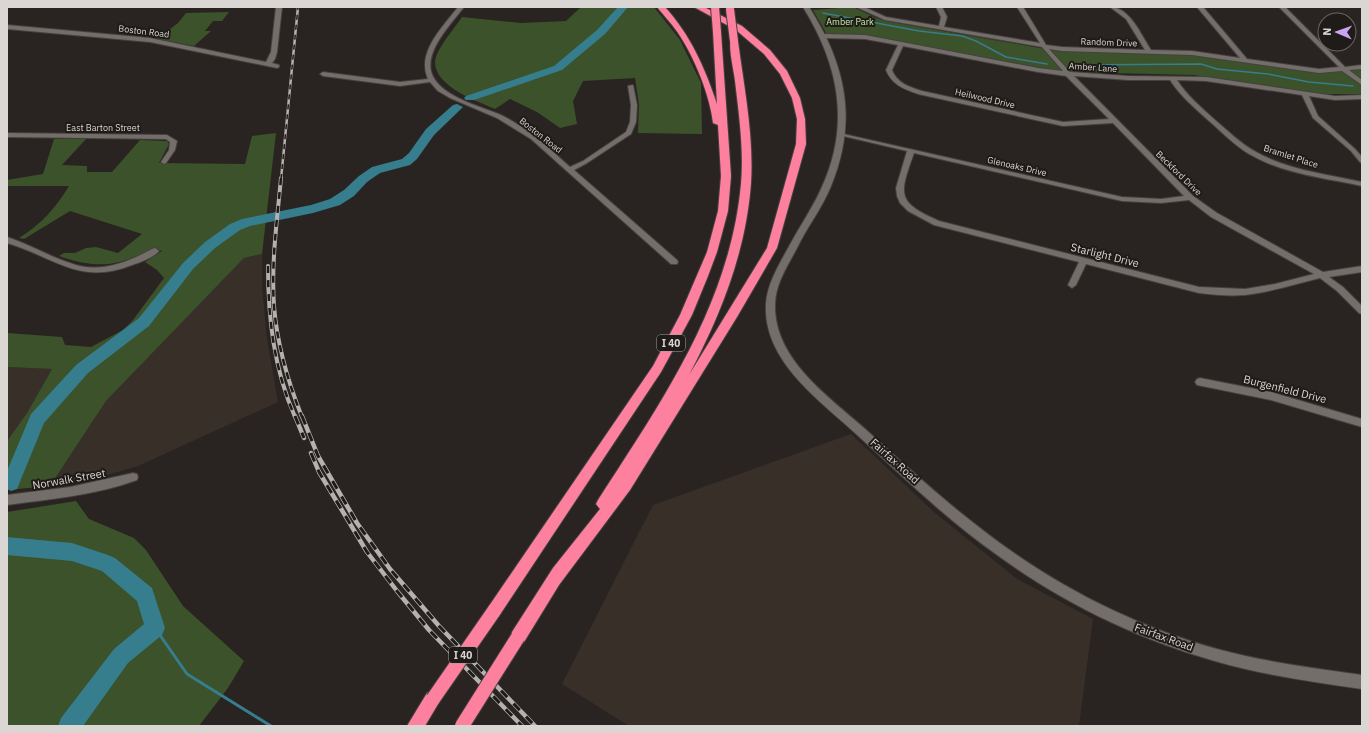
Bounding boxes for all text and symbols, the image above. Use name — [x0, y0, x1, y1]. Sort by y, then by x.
north arrow — [1317, 12, 1357, 52]
park label: Amber Park — [826, 16, 874, 27]
street label: Boston Road — [118, 22, 170, 40]
text: N — [1320, 27, 1334, 36]
street label: Random Drive — [1080, 36, 1138, 48]
street label: Amber Lane — [1068, 60, 1118, 74]
street label: Heilwood Drive — [954, 86, 1016, 110]
street label: Boston Road — [517, 115, 565, 155]
street label: East Barton Street — [66, 122, 140, 133]
street label: Bramlet Place — [1262, 142, 1320, 170]
street label: Beckford Drive — [1154, 148, 1204, 198]
street label: Glenoaks Drive — [986, 154, 1048, 178]
street label: Starlight Drive — [1069, 240, 1141, 270]
road number: I 40 — [657, 335, 685, 351]
street label: Burgenfield Drive — [1242, 372, 1328, 406]
street label: Fairfax Road — [868, 435, 922, 487]
street label: Norwalk Street — [31, 466, 107, 492]
street label: Fairfax Road — [1133, 620, 1195, 654]
road number: I 40 — [449, 647, 477, 663]

